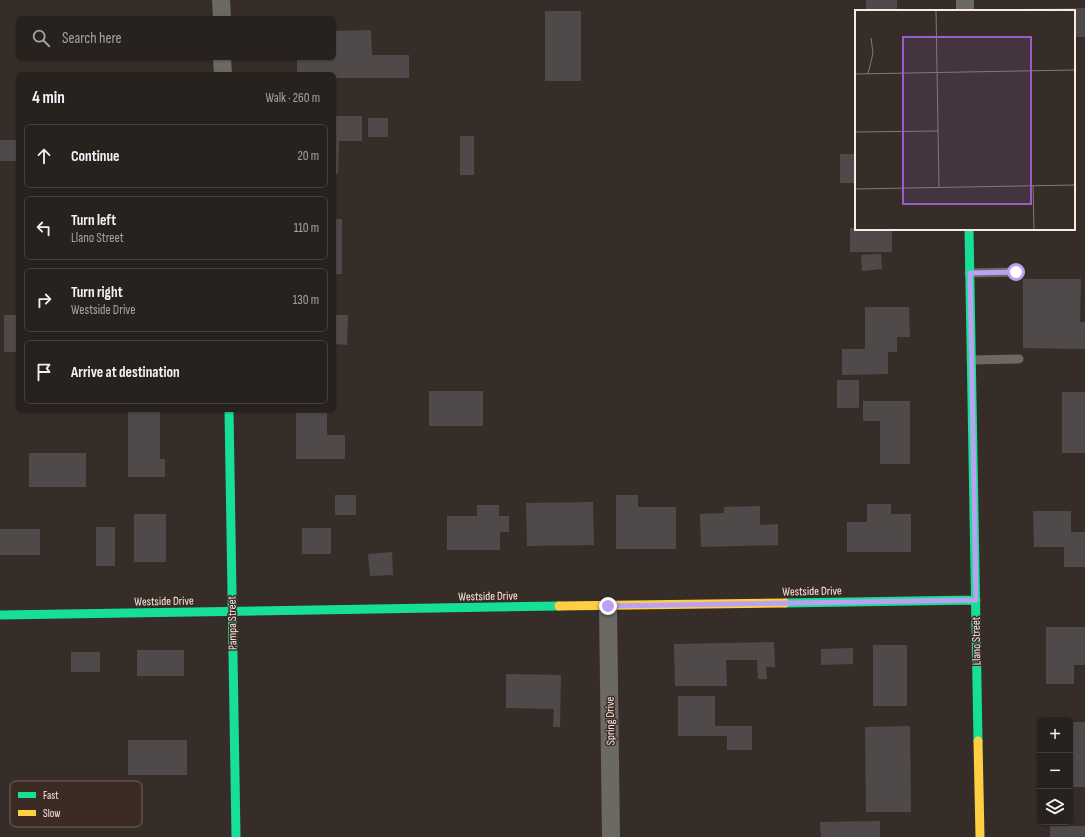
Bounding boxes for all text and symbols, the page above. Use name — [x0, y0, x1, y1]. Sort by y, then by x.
inset map — [855, 10, 1075, 230]
search box — [16, 16, 336, 60]
icon: search — [30, 27, 52, 49]
text: Search here — [62, 29, 122, 48]
text: 4 min — [32, 88, 65, 108]
text: Walk · 260 m — [266, 90, 320, 106]
icon: ahead — [33, 145, 55, 167]
text: Continue — [71, 147, 120, 166]
text: 20 m — [297, 148, 319, 164]
text: Turn left — [71, 211, 116, 230]
icon: left — [33, 217, 55, 239]
text: 110 m — [294, 220, 319, 236]
text: Llano Street — [71, 230, 124, 246]
route start — [1007, 263, 1025, 281]
text: Turn right — [71, 283, 123, 302]
icon: right — [33, 289, 55, 311]
text: 130 m — [293, 292, 319, 308]
text: Westside Drive — [71, 302, 136, 318]
icon: arrive — [33, 361, 55, 383]
text: Arrive at destination — [71, 363, 180, 382]
street label: Westside Drive — [782, 583, 842, 600]
street label: Westside Drive — [458, 588, 518, 605]
street label: Westside Drive — [134, 593, 194, 610]
street label: Pampa Street — [225, 596, 240, 650]
route end — [599, 597, 617, 615]
street label: Llano Street — [969, 616, 984, 665]
street label: Spring Drive — [603, 696, 618, 745]
map controls — [1037, 717, 1073, 825]
button: + — [1037, 717, 1073, 753]
button: − — [1037, 753, 1073, 789]
legend — [10, 781, 142, 827]
text: Fast — [43, 789, 59, 802]
button: layers — [1037, 789, 1073, 825]
text: Slow — [43, 807, 60, 820]

